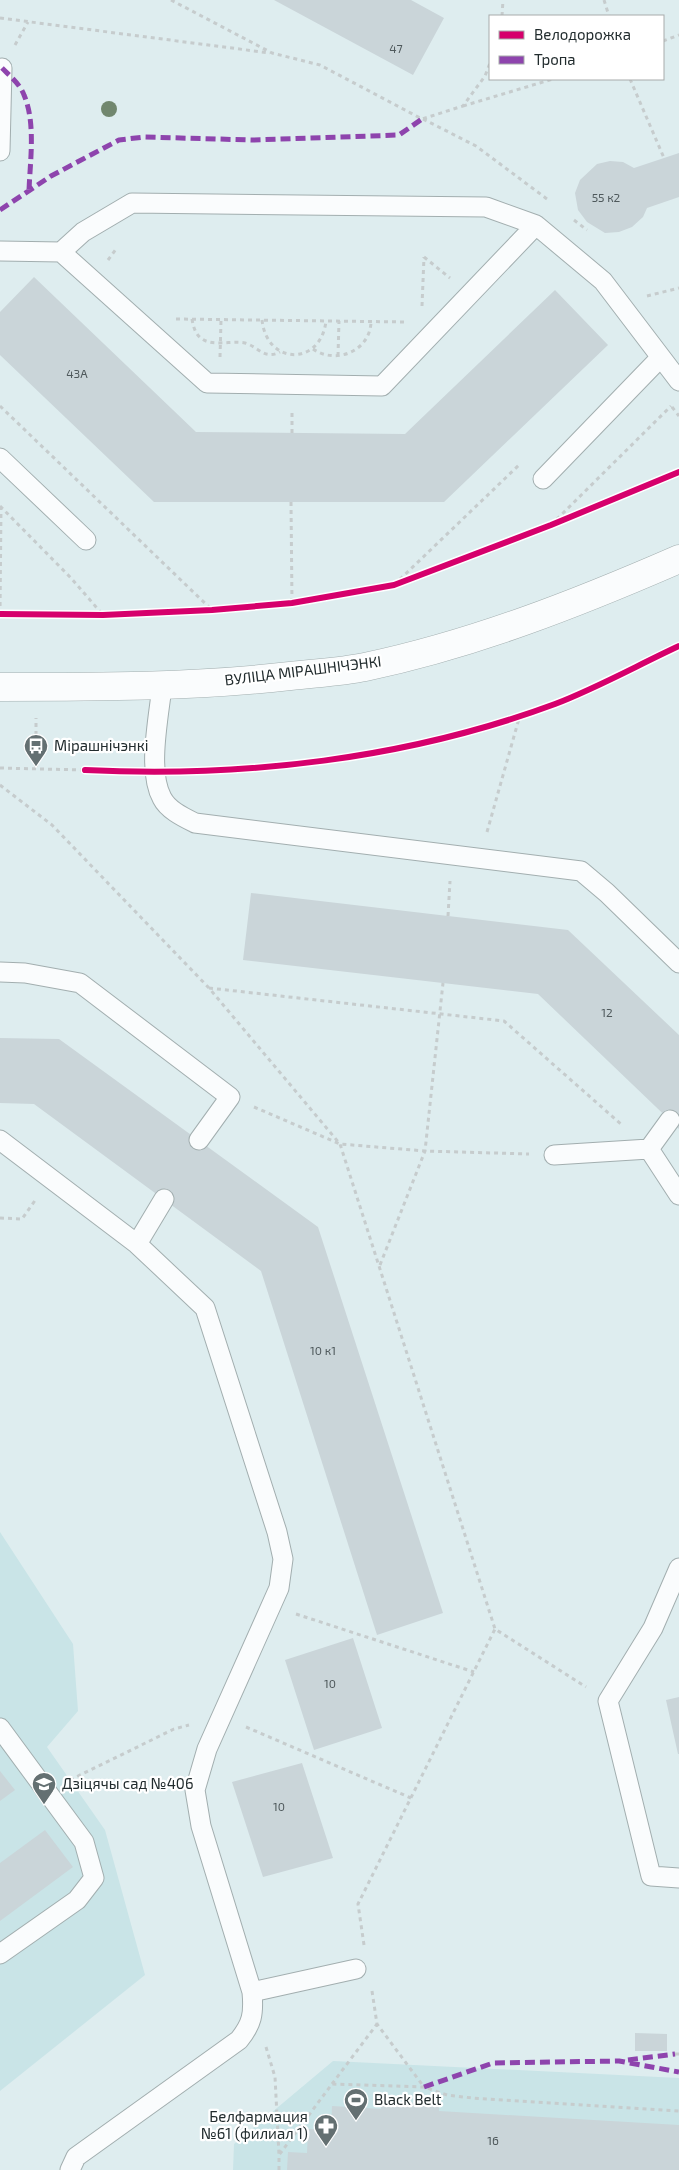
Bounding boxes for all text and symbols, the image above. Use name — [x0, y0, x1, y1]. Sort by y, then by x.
legend — [489, 15, 664, 80]
text: Велодорожка — [534, 25, 631, 43]
house number: 47 — [389, 41, 403, 55]
text: Тропа — [534, 50, 576, 68]
house number: 55 к2 — [592, 190, 621, 204]
house number: 43А — [66, 366, 88, 380]
street label: ВУЛІЦА МІРАШНІЧЭНКІ — [223, 651, 382, 689]
bus stop icon: Мірашнічэнкі — [23, 733, 49, 767]
place label: Мірашнічэнкі — [54, 736, 149, 754]
house number: 12 — [601, 1005, 613, 1019]
house number: 10 к1 — [310, 1343, 336, 1357]
house number: 10 — [324, 1676, 336, 1690]
school or university icon: Дзіцячы сад №406 — [31, 1771, 57, 1805]
place label: Дзіцячы сад №406 — [62, 1774, 193, 1792]
house number: 10 — [273, 1799, 285, 1813]
sports icon: Black Belt — [343, 2087, 369, 2121]
place label: Black Belt — [374, 2090, 442, 2108]
place label: Белфармация №61 (филиал 1) — [201, 2107, 308, 2142]
pharmacy icon: Белфармация №61 (филиал 1) — [313, 2113, 339, 2147]
house number: 16 — [487, 2133, 499, 2147]

